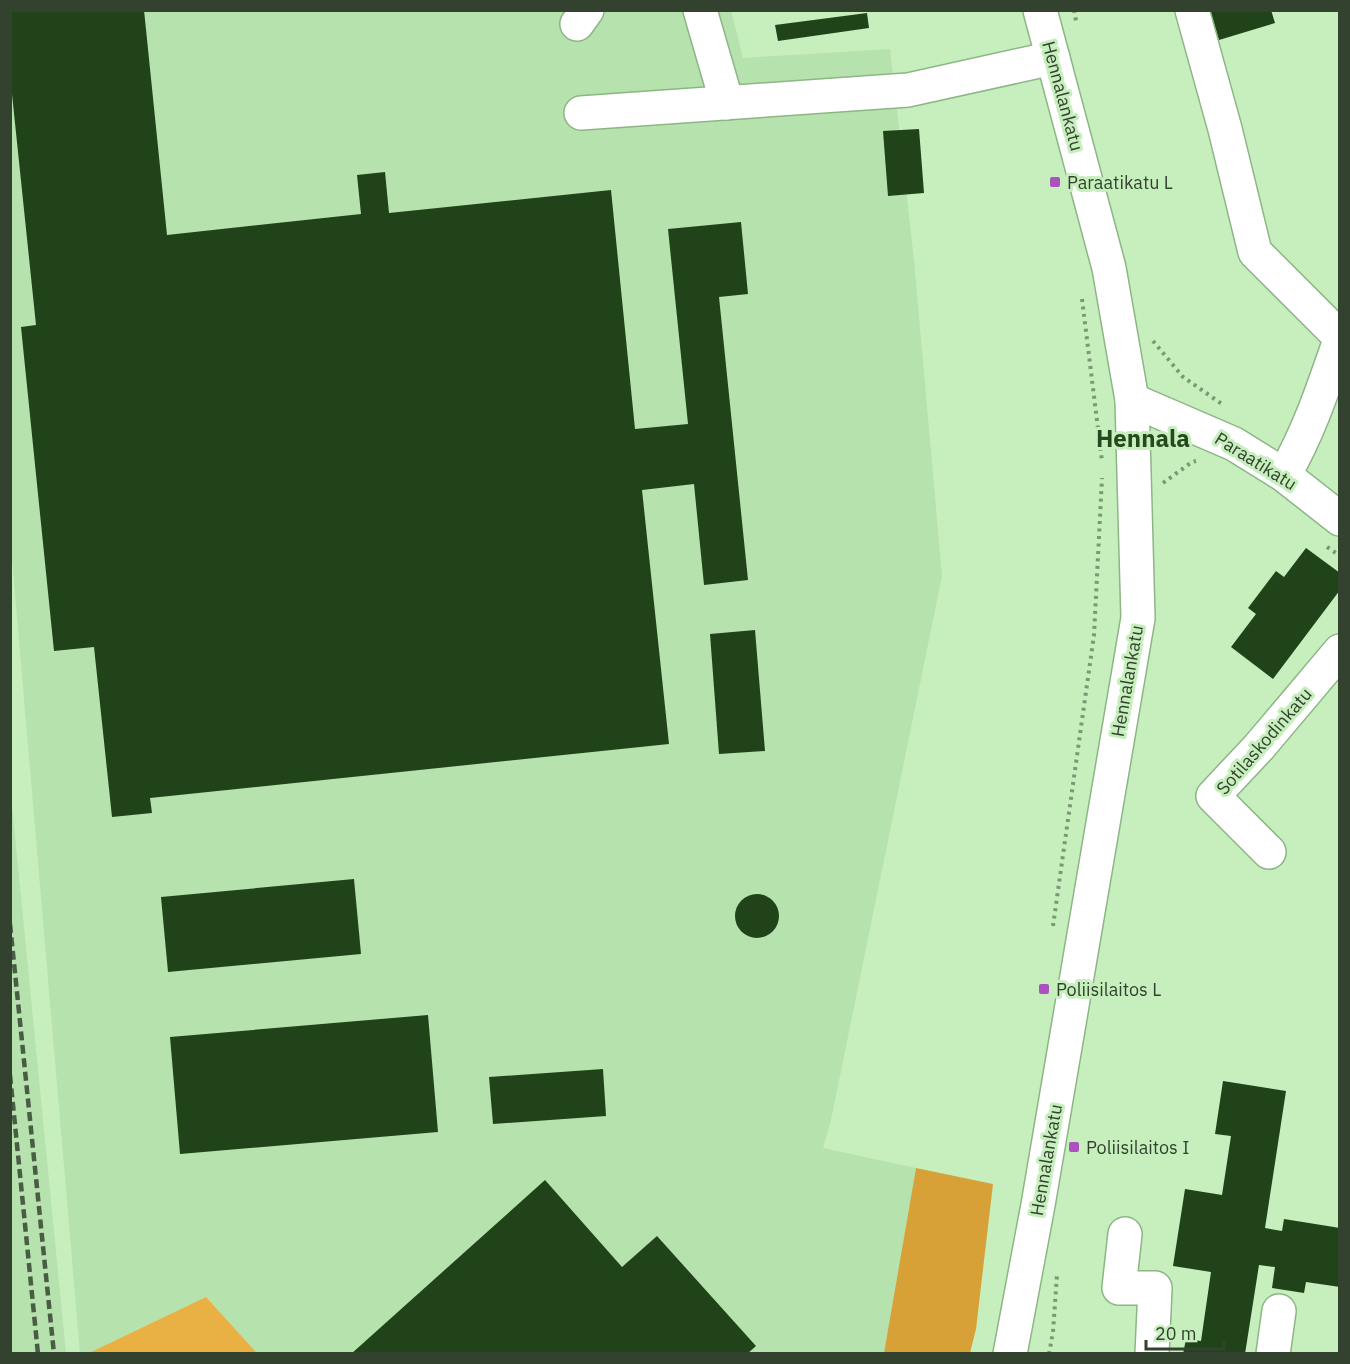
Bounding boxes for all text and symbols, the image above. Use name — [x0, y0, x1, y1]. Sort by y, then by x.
street label: Hennalankatu — [1037, 38, 1089, 154]
place label: Paraatikatu L — [1067, 171, 1173, 194]
marker: Paraatikatu L — [1048, 175, 1062, 189]
district label: Hennala — [1096, 422, 1190, 454]
street label: Paraatikatu — [1211, 427, 1301, 495]
street label: Hennalankatu — [1106, 623, 1148, 739]
street label: Sotilaskodinkatu — [1211, 683, 1317, 799]
place label: Poliisilaitos L — [1056, 978, 1161, 1001]
marker: Poliisilaitos L — [1037, 982, 1051, 996]
street label: Hennalankatu — [1025, 1102, 1067, 1218]
place label: Poliisilaitos I — [1086, 1136, 1189, 1159]
marker: Poliisilaitos I — [1067, 1140, 1081, 1154]
scale bar — [1146, 1313, 1224, 1351]
text: 20 m — [1155, 1322, 1197, 1345]

